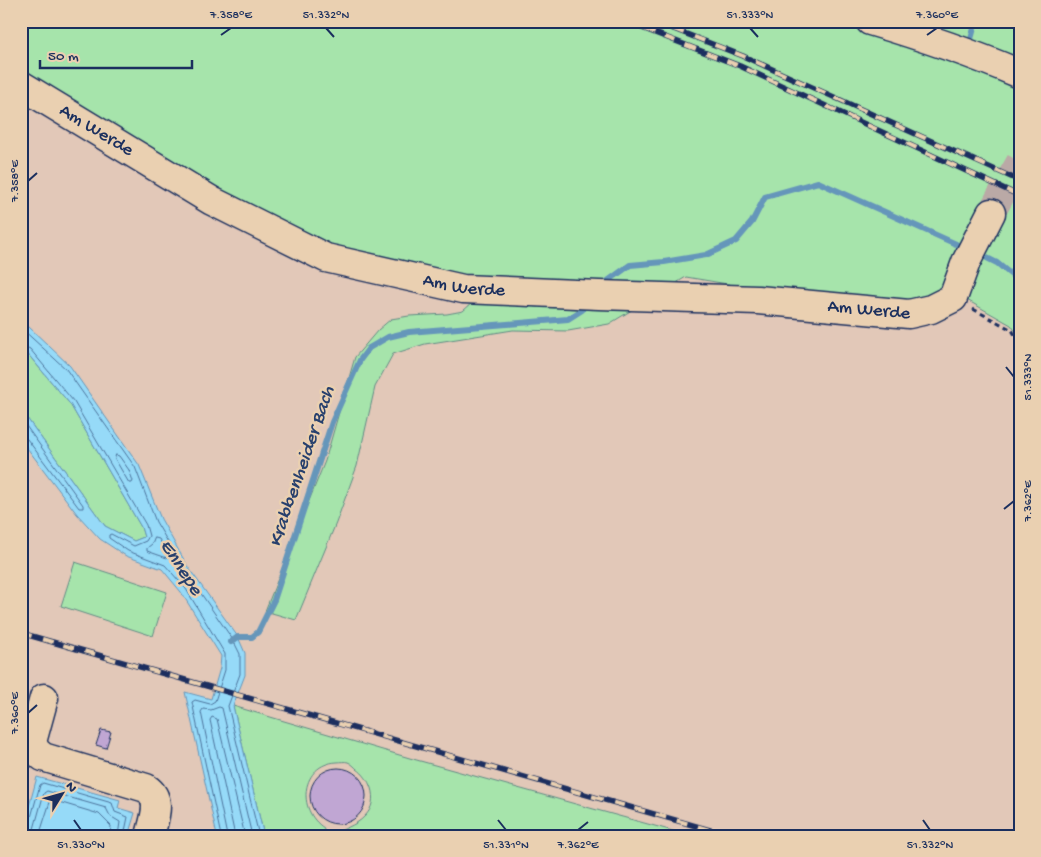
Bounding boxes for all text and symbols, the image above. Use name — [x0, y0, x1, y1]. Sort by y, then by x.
text: 7.358°E — [209, 9, 253, 23]
text: 51.332°N — [303, 9, 349, 23]
text: 51.333°N — [727, 9, 774, 23]
text: 7.360°E — [915, 9, 959, 23]
scale bar — [40, 38, 192, 70]
text: 50 m — [48, 48, 79, 66]
street label: Am Werde — [55, 99, 138, 162]
text: 7.358°E — [9, 159, 23, 203]
street label: Am Werde — [421, 269, 506, 302]
street label: Am Werde — [827, 295, 911, 326]
text: 51.333°N — [1022, 353, 1036, 400]
water label: Krabbenheider Bach — [265, 383, 341, 550]
text: 7.362°E — [1022, 480, 1036, 523]
water label: Ennepe — [153, 536, 207, 601]
text: 7.360°E — [9, 691, 23, 735]
north arrow — [38, 770, 88, 820]
text: N — [61, 779, 80, 796]
text: 51.330°N — [57, 839, 105, 853]
text: 51.331°N — [483, 839, 529, 853]
text: 7.362°E — [556, 839, 599, 853]
text: 51.332°N — [907, 839, 953, 853]

